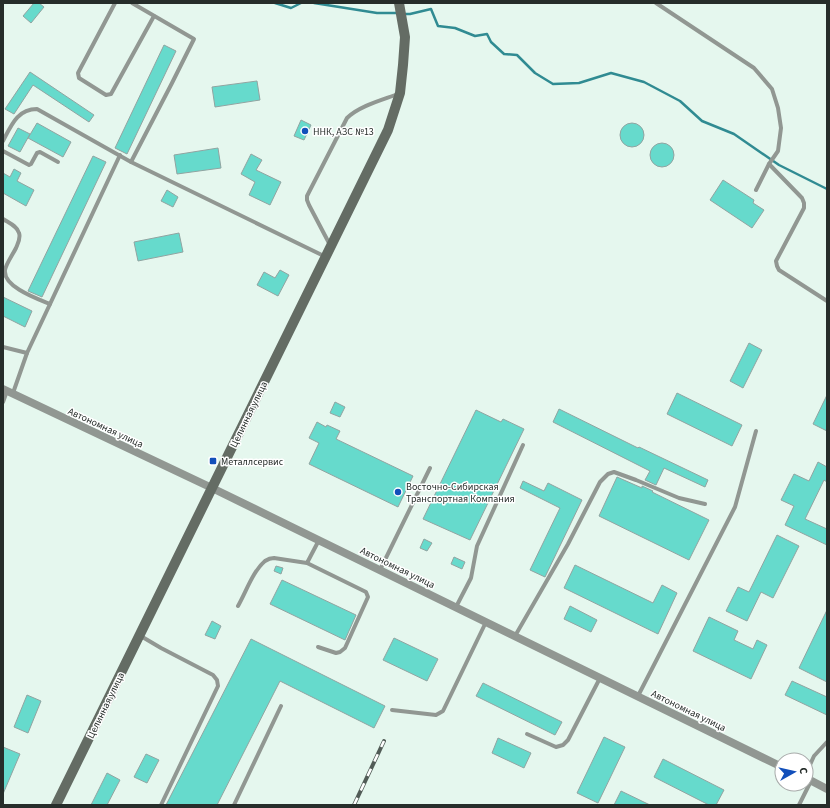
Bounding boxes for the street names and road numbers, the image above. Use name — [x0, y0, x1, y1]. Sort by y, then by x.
street label: Целинная улица — [227, 379, 271, 450]
street label: Автономная улица — [66, 404, 145, 451]
street label: Автономная улица — [358, 544, 437, 592]
street label: Целинная улица — [84, 670, 128, 741]
street label: Автономная улица — [649, 687, 728, 735]

